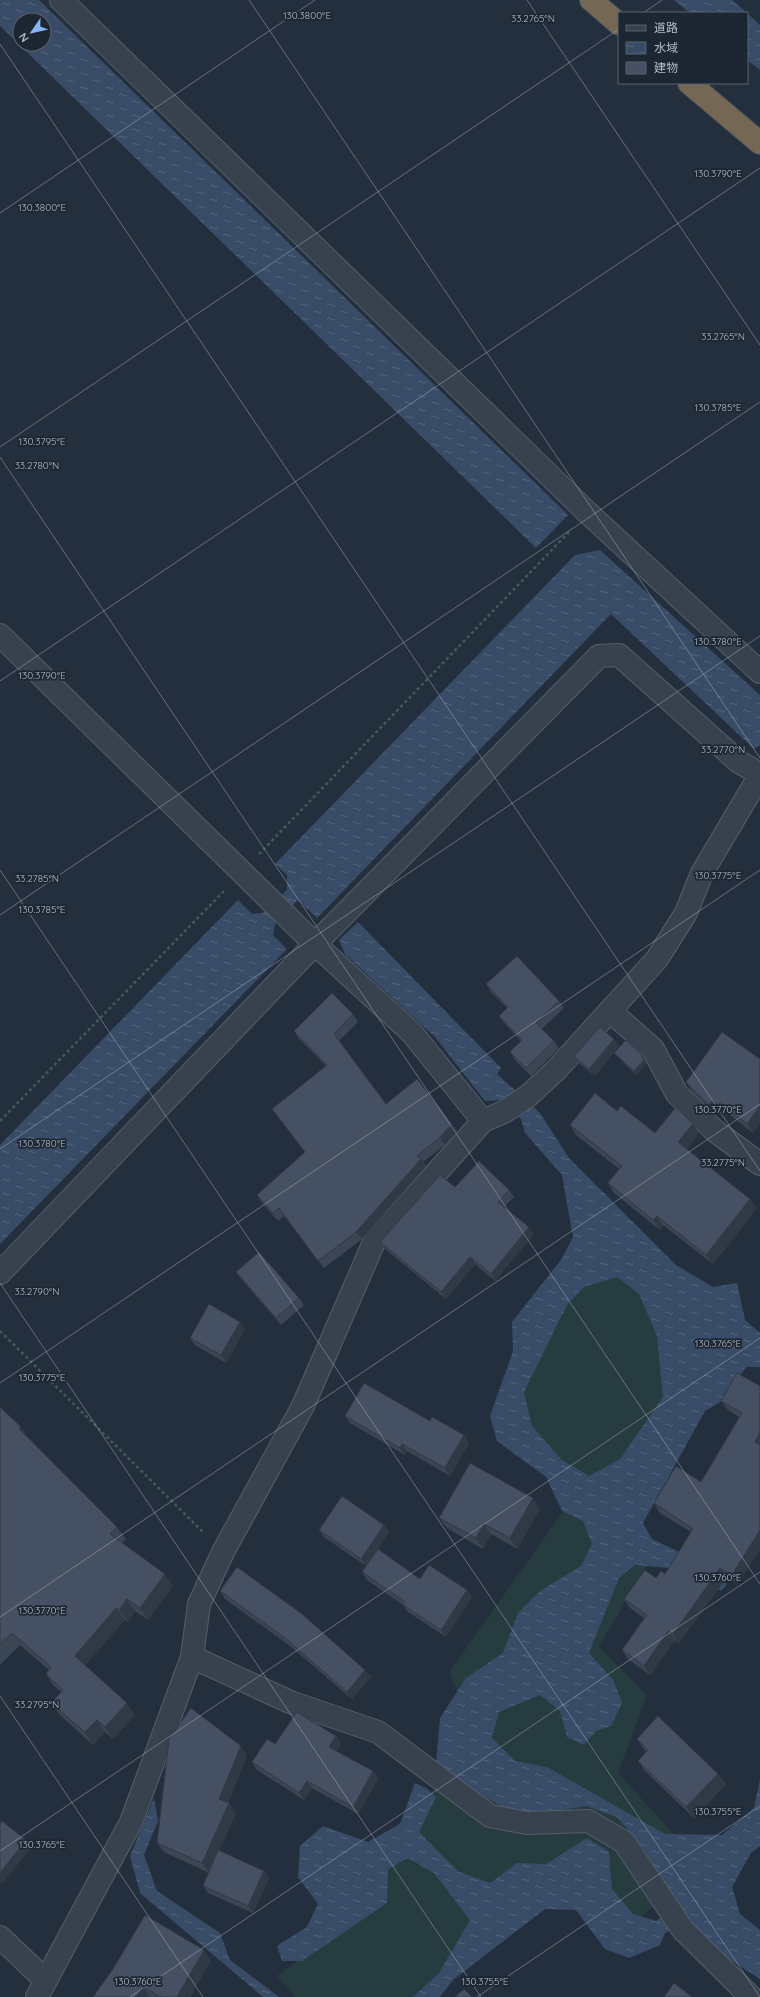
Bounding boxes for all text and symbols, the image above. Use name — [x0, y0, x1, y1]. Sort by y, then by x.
text: 130.3800°E — [283, 9, 331, 22]
north arrow — [12, 12, 52, 52]
text: 33.2765°N — [511, 12, 555, 25]
legend — [618, 12, 748, 84]
text: 道路 — [654, 20, 678, 35]
text: N — [16, 30, 32, 45]
text: 水域 — [654, 40, 678, 55]
text: 建物 — [654, 60, 678, 75]
text: 130.3790°E — [694, 167, 742, 180]
text: 130.3800°E — [18, 201, 66, 214]
text: 33.2765°N — [701, 330, 745, 343]
text: 130.3785°E — [695, 401, 742, 414]
text: 130.3795°E — [18, 435, 66, 448]
text: 33.2780°N — [15, 459, 59, 472]
text: 130.3780°E — [694, 635, 742, 648]
text: 130.3790°E — [18, 669, 66, 682]
text: 33.2770°N — [701, 743, 745, 756]
text: 130.3775°E — [695, 869, 742, 882]
text: 33.2785°N — [15, 872, 59, 885]
text: 130.3785°E — [19, 903, 66, 916]
text: 130.3770°E — [694, 1103, 742, 1116]
text: 130.3780°E — [18, 1137, 66, 1150]
text: 33.2775°N — [701, 1156, 745, 1169]
text: 33.2790°N — [15, 1285, 59, 1298]
text: 130.3765°E — [695, 1337, 742, 1350]
text: 130.3775°E — [19, 1371, 66, 1384]
text: 130.3760°E — [694, 1571, 742, 1584]
text: 130.3770°E — [18, 1604, 66, 1617]
text: 33.2795°N — [15, 1698, 59, 1711]
text: 130.3755°E — [695, 1805, 742, 1818]
text: 130.3765°E — [19, 1838, 66, 1851]
text: 130.3760°E — [114, 1975, 162, 1988]
text: 130.3755°E — [462, 1975, 509, 1988]

